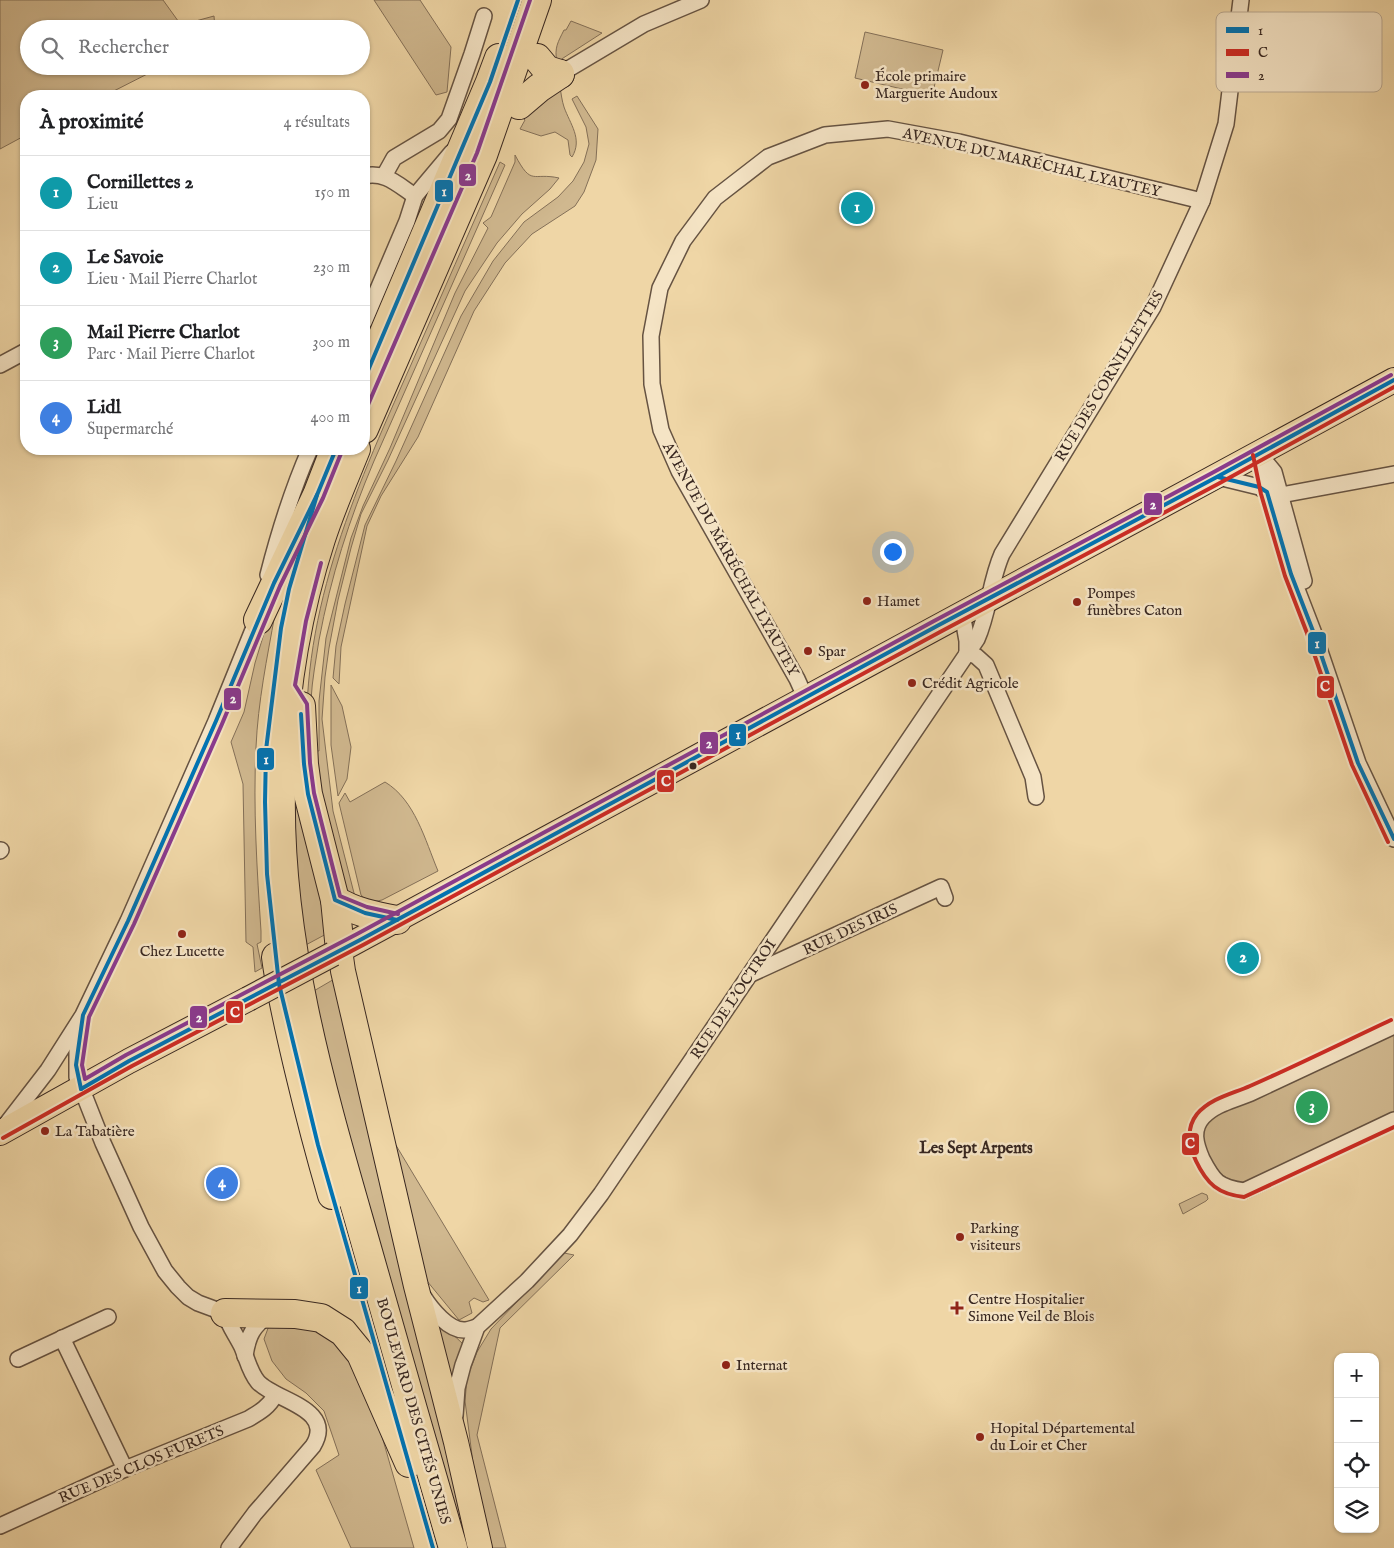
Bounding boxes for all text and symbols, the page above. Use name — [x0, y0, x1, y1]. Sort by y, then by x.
legend — [1216, 12, 1382, 92]
search box — [20, 20, 370, 75]
text: 1 — [1258, 22, 1263, 40]
icon: search — [38, 34, 66, 62]
text: Rechercher — [78, 36, 169, 60]
text: C — [1258, 44, 1268, 62]
place label: École primaire Marguerite Audoux — [875, 67, 998, 103]
text: 2 — [1258, 67, 1265, 85]
marker: École primaire Marguerite Audoux — [859, 79, 871, 91]
text: À proximité — [40, 109, 143, 136]
text: 4 résultats — [284, 113, 350, 133]
street label: AVENUE DU MARÉCHAL LYAUTEY — [900, 123, 1164, 202]
line badge: 2 — [458, 163, 477, 187]
text: 2 — [465, 167, 472, 185]
text: Cornillettes 2 — [87, 171, 194, 195]
line badge: 1 — [434, 179, 454, 203]
text: 1 — [53, 183, 59, 203]
text: 150 m — [315, 183, 350, 203]
text: 1 — [441, 183, 447, 201]
pin: 1 — [841, 189, 873, 227]
text: Lieu — [87, 195, 118, 215]
text: Le Savoie — [87, 246, 163, 270]
text: 2 — [52, 258, 60, 278]
text: 230 m — [313, 258, 350, 278]
text: Lieu · Mail Pierre Charlot — [87, 270, 257, 290]
street label: RUE DES CORNILLETTES — [1051, 287, 1168, 465]
text: Mail Pierre Charlot — [87, 321, 240, 345]
text: 3 — [53, 333, 59, 353]
text: 300 m — [312, 333, 350, 353]
text: Parc · Mail Pierre Charlot — [87, 345, 255, 365]
text: Lidl — [87, 396, 121, 420]
text: 4 — [52, 408, 60, 428]
text: 400 m — [311, 408, 350, 428]
text: Supermarché — [87, 420, 173, 440]
street label: AVENUE DU MARÉCHAL LYAUTEY — [658, 438, 803, 680]
line badge: 2 — [1143, 492, 1163, 516]
text: 2 — [1150, 496, 1157, 514]
your location — [880, 539, 906, 565]
place label: Pompes funèbres Caton — [1087, 584, 1182, 620]
place label: Hamet — [877, 592, 920, 611]
marker: Hamet — [861, 595, 873, 607]
marker: Pompes funèbres Caton — [1071, 596, 1083, 608]
line badge: 1 — [1307, 631, 1327, 655]
text: 1 — [1314, 635, 1320, 653]
place label: Spar — [818, 642, 846, 661]
marker: Spar — [802, 645, 814, 657]
place label: Crédit Agricole — [922, 674, 1019, 693]
line badge: C — [1316, 675, 1335, 699]
marker: Crédit Agricole — [906, 677, 918, 689]
text: C — [1320, 678, 1330, 696]
line badge: 2 — [223, 687, 242, 711]
text: 2 — [230, 690, 237, 708]
line badge: 1 — [728, 723, 747, 747]
text: 1 — [735, 726, 741, 744]
line badge: 2 — [699, 731, 719, 755]
text: 2 — [706, 735, 713, 753]
line badge: 1 — [256, 747, 275, 771]
text: 1 — [263, 751, 269, 769]
unlabelled marker — [688, 761, 698, 771]
line badge: C — [656, 769, 675, 793]
text: C — [661, 773, 671, 791]
street label: RUE DES IRIS — [800, 899, 901, 960]
marker: Chez Lucette — [176, 928, 188, 940]
street label: RUE DE L'OCTROI — [686, 935, 781, 1063]
pin: 2 — [1227, 939, 1259, 977]
place label: Chez Lucette — [140, 942, 224, 961]
line badge: C — [225, 1000, 244, 1024]
text: C — [230, 1004, 240, 1022]
line badge: 2 — [189, 1005, 208, 1029]
text: 2 — [196, 1009, 203, 1027]
pin: 3 — [1296, 1088, 1328, 1126]
place label: La Tabatière — [55, 1122, 135, 1141]
marker: La Tabatière — [39, 1125, 51, 1137]
line badge: C — [1181, 1132, 1200, 1156]
text: C — [1185, 1135, 1195, 1153]
district label: Les Sept Arpents — [919, 1139, 1033, 1159]
pin: 4 — [206, 1164, 238, 1202]
place label: Parking visiteurs — [970, 1219, 1021, 1255]
marker: Parking visiteurs — [954, 1231, 966, 1243]
line badge: 1 — [349, 1276, 369, 1300]
text: 1 — [356, 1280, 362, 1298]
place label: Centre Hospitalier Simone Veil de Blois — [968, 1290, 1094, 1326]
street label: BOULEVARD DES CITÉS UNIES — [372, 1296, 455, 1527]
marker: Centre Hospitalier Simone Veil de Blois — [950, 1301, 964, 1315]
map controls — [1334, 1353, 1379, 1533]
button: + — [1334, 1353, 1379, 1398]
place label: Internat — [736, 1356, 788, 1375]
marker: Internat — [720, 1359, 732, 1371]
button: − — [1334, 1398, 1379, 1443]
place label: Hopital Départemental du Loir et Cher — [990, 1419, 1136, 1455]
street label: RUE DES CLOS FURETS — [56, 1421, 227, 1508]
marker: Hopital Départemental du Loir et Cher — [974, 1431, 986, 1443]
button: locate — [1334, 1443, 1379, 1488]
button: layers — [1334, 1488, 1379, 1533]

